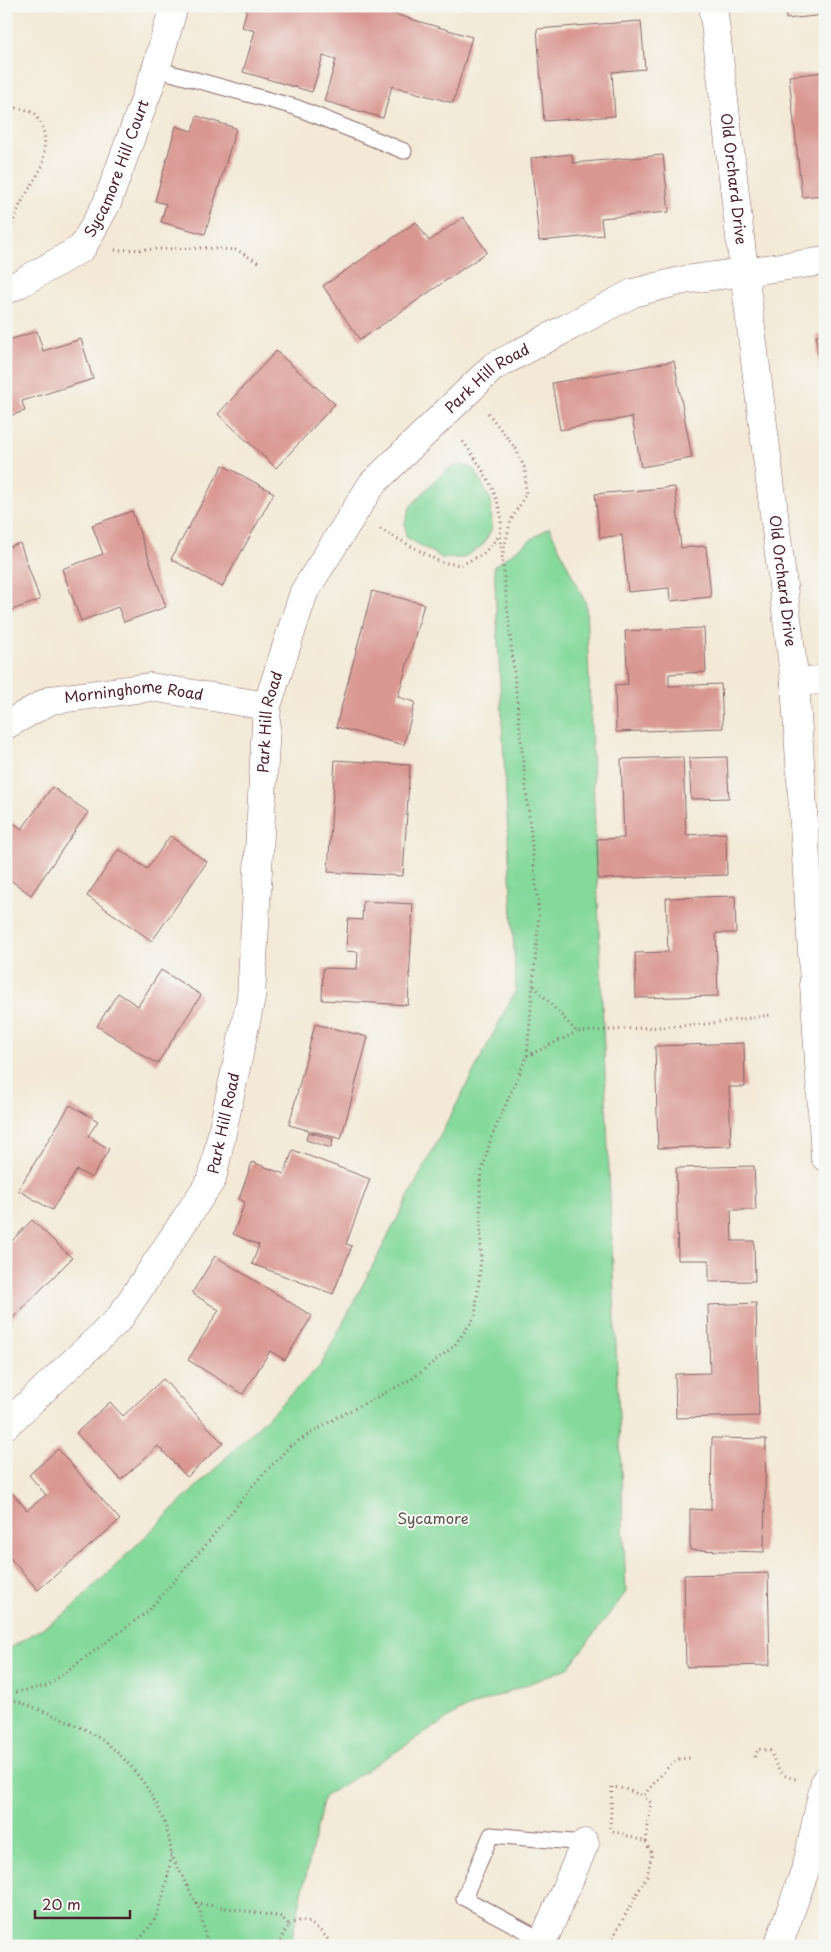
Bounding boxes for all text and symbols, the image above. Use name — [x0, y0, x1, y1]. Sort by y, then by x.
street label: Sycamore Hill Court — [77, 96, 154, 241]
street label: Old Orchard Drive — [716, 112, 754, 246]
street label: Park Hill Road — [439, 337, 533, 418]
street label: Old Orchard Drive — [764, 514, 803, 648]
street label: Park Hill Road — [250, 668, 288, 774]
street label: Morninghome Road — [63, 674, 205, 708]
street label: Park Hill Road — [200, 1070, 245, 1176]
park label: Sycamore — [397, 1506, 469, 1529]
scale bar — [35, 1887, 130, 1919]
text: 20 m — [42, 1892, 81, 1915]

